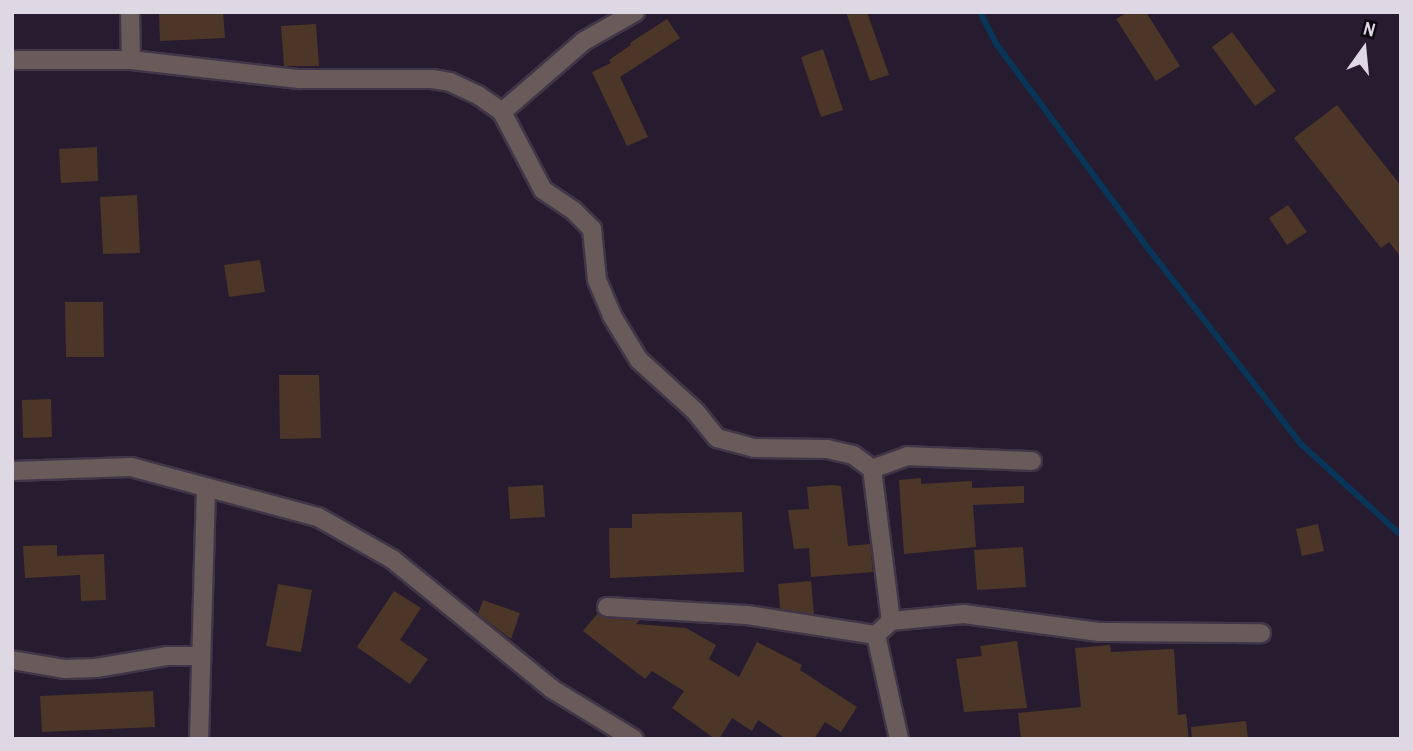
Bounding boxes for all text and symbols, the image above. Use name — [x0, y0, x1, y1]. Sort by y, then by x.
north arrow — [1329, 14, 1399, 84]
text: N — [1361, 15, 1378, 43]

